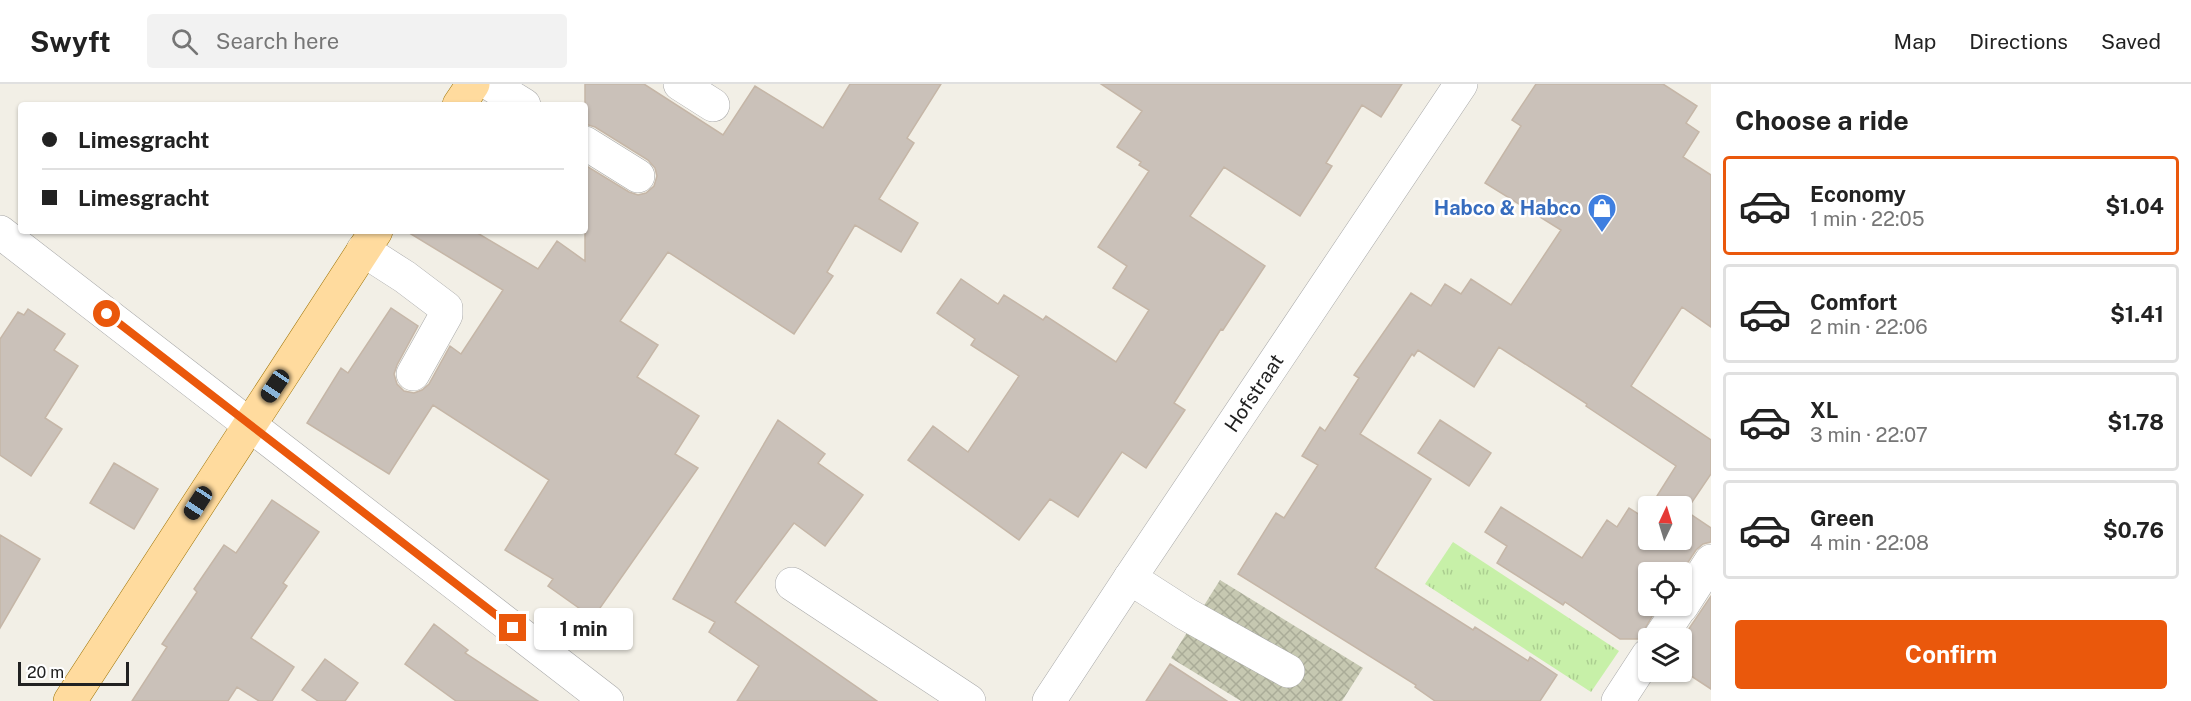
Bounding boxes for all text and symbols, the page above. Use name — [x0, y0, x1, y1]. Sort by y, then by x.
search box — [147, 14, 567, 68]
text: Swyft — [30, 25, 111, 58]
icon: search — [168, 25, 201, 58]
text: Search here — [216, 28, 339, 54]
text: Map — [1894, 29, 1936, 54]
text: Directions — [1969, 29, 2068, 54]
text: Saved — [2101, 29, 2161, 54]
text: Choose a ride — [1735, 104, 1909, 136]
text: Limesgracht — [78, 127, 209, 153]
icon: car — [1738, 179, 1792, 233]
text: Economy — [1810, 181, 1906, 207]
text: Limesgracht — [78, 185, 209, 211]
shop icon: Habco & Habco — [1586, 192, 1618, 234]
text: $1.04 — [2105, 193, 2164, 219]
place label: Habco & Habco — [1434, 196, 1581, 220]
text: 1 min · 22:05 — [1810, 207, 1925, 231]
icon: car — [1738, 287, 1792, 341]
text: Comfort — [1810, 289, 1897, 315]
route start — [93, 300, 120, 327]
text: $1.41 — [2110, 301, 2164, 327]
text: 2 min · 22:06 — [1810, 315, 1928, 339]
street label: Hofstraat — [1219, 350, 1289, 436]
car — [257, 366, 293, 406]
icon: car — [1738, 395, 1792, 449]
text: XL — [1810, 397, 1838, 423]
text: $1.78 — [2107, 409, 2164, 435]
text: 3 min · 22:07 — [1810, 423, 1928, 447]
car — [181, 483, 215, 523]
north arrow — [1638, 496, 1692, 550]
map controls — [1638, 496, 1692, 682]
icon: car — [1738, 503, 1792, 557]
text: Green — [1810, 505, 1874, 531]
text: $0.76 — [2103, 517, 2164, 543]
text: 4 min · 22:08 — [1810, 531, 1929, 555]
button: locate — [1638, 562, 1692, 616]
callout: 1 min — [534, 607, 633, 649]
route end — [499, 614, 526, 641]
text: 1 min — [559, 617, 608, 641]
button: Confirm — [1735, 620, 2167, 689]
button: layers — [1638, 628, 1692, 682]
scale bar — [18, 659, 129, 686]
text: 20 m — [27, 663, 64, 682]

